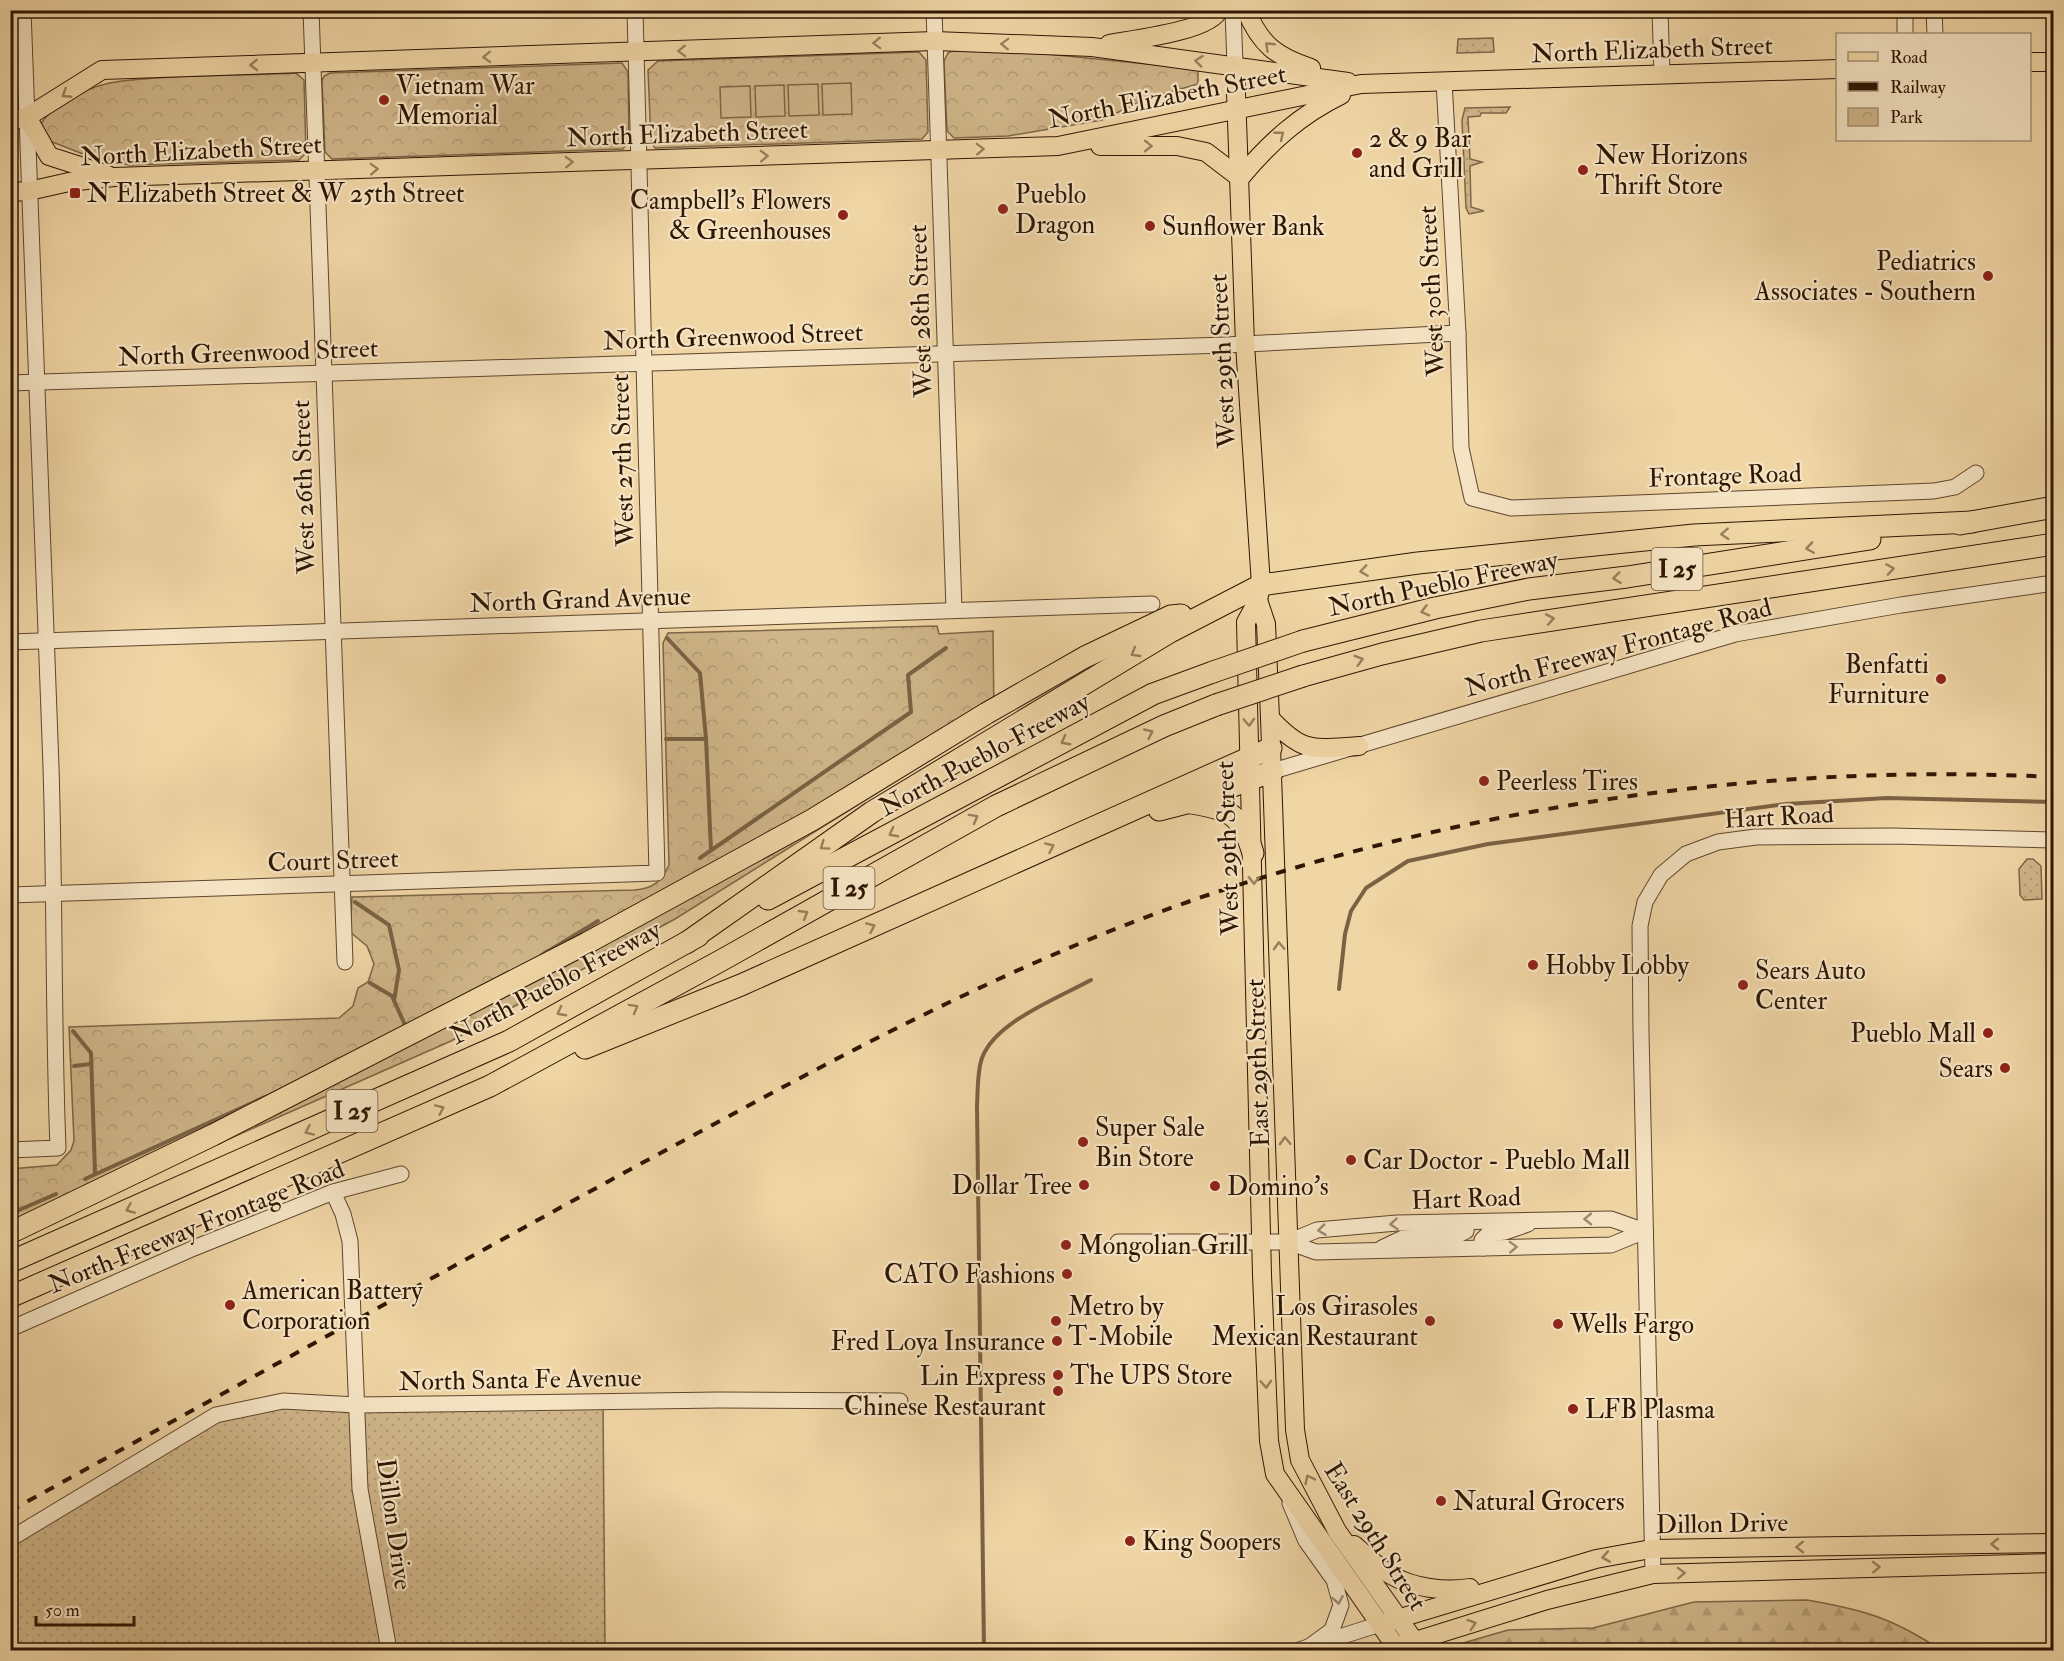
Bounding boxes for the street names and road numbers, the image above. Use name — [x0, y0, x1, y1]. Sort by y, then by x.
street label: North Elizabeth Street — [1531, 30, 1773, 70]
street label: North Elizabeth Street — [1045, 58, 1289, 136]
street label: North Elizabeth Street — [566, 114, 808, 154]
street label: North Elizabeth Street — [79, 129, 323, 173]
street label: West 30th Street — [1412, 205, 1453, 378]
street label: West 28th Street — [902, 224, 940, 399]
street label: West 29th Street — [1202, 273, 1244, 450]
street label: North Greenwood Street — [602, 316, 864, 358]
street label: North Greenwood Street — [117, 332, 379, 374]
street label: West 27th Street — [604, 373, 642, 548]
street label: West 26th Street — [285, 399, 323, 576]
street label: Frontage Road — [1648, 457, 1803, 495]
street label: North Pueblo Freeway — [1325, 544, 1561, 624]
road number: I 25 — [1652, 548, 1702, 590]
street label: North Grand Avenue — [469, 580, 691, 620]
street label: North Freeway Frontage Road — [1461, 592, 1775, 704]
street label: North Pueblo Freeway — [874, 686, 1096, 824]
street label: West 29th Street — [1209, 760, 1247, 937]
street label: Hart Road — [1723, 798, 1835, 836]
street label: Court Street — [267, 843, 399, 879]
road number: I 25 — [824, 867, 874, 909]
street label: North Pueblo Freeway — [445, 914, 667, 1052]
street label: East 29th Street — [1239, 978, 1277, 1148]
road number: I 25 — [326, 1090, 378, 1132]
street label: North Freeway Frontage Road — [44, 1153, 349, 1301]
street label: Hart Road — [1411, 1181, 1522, 1217]
street label: North Santa Fe Avenue — [398, 1362, 642, 1398]
street label: Dillon Drive — [369, 1456, 419, 1592]
street label: East 29th Street — [1317, 1456, 1433, 1617]
street label: Dillon Drive — [1656, 1507, 1789, 1541]

